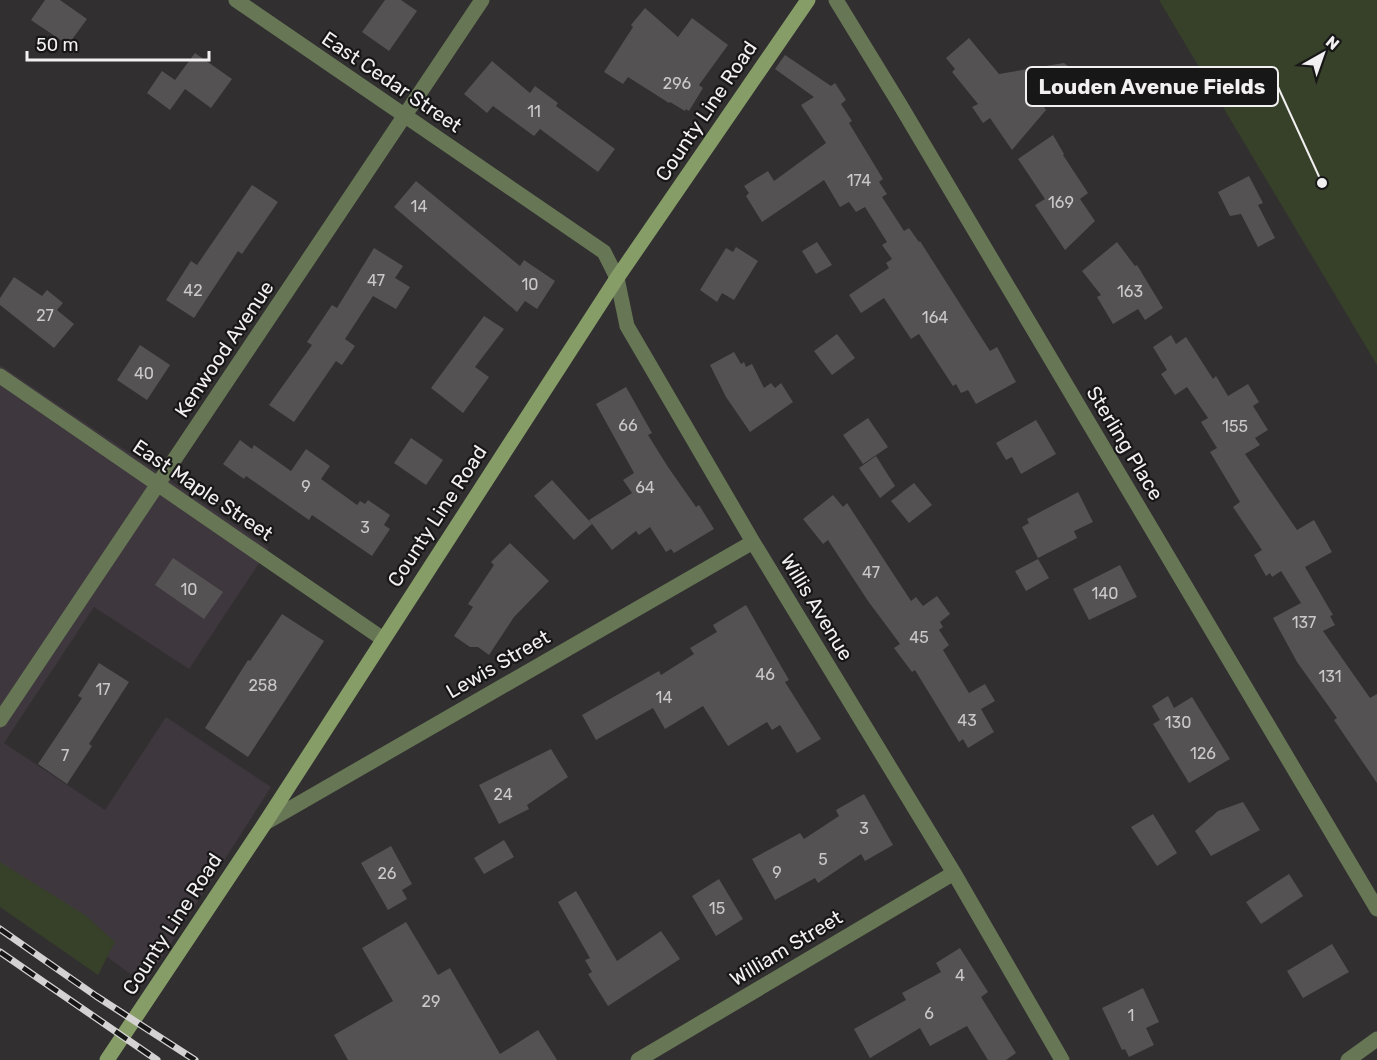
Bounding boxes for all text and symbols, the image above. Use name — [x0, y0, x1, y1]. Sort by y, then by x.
scale bar — [27, 24, 208, 62]
north arrow — [1293, 24, 1353, 84]
street label: East Cedar Street — [318, 26, 467, 138]
text: N — [1322, 32, 1343, 54]
text: 50 m — [36, 34, 79, 56]
street label: County Line Road — [650, 36, 762, 186]
callout: Louden Avenue Fields — [1026, 67, 1278, 106]
house number: 296 — [663, 74, 692, 93]
text: Louden Avenue Fields — [1039, 74, 1265, 99]
house number: 11 — [527, 102, 541, 121]
house number: 174 — [847, 171, 871, 190]
house number: 169 — [1048, 193, 1074, 212]
house number: 14 — [411, 197, 427, 216]
house number: 47 — [367, 271, 385, 290]
house number: 10 — [521, 275, 539, 294]
street label: Kenwood Avenue — [169, 276, 279, 422]
house number: 42 — [183, 281, 203, 300]
house number: 163 — [1117, 282, 1143, 301]
house number: 27 — [36, 306, 54, 325]
house number: 164 — [922, 308, 948, 327]
house number: 40 — [134, 364, 154, 383]
street label: Sterling Place — [1082, 382, 1168, 504]
house number: 66 — [618, 416, 638, 435]
house number: 155 — [1222, 417, 1248, 436]
street label: East Maple Street — [128, 434, 278, 546]
street label: County Line Road — [382, 441, 492, 591]
house number: 9 — [301, 477, 311, 496]
house number: 64 — [635, 478, 655, 497]
house number: 3 — [360, 518, 370, 537]
street label: Willis Avenue — [776, 549, 858, 665]
house number: 47 — [862, 563, 880, 582]
house number: 10 — [180, 580, 198, 599]
house number: 140 — [1092, 584, 1118, 603]
house number: 137 — [1292, 613, 1316, 632]
street label: Lewis Street — [442, 625, 554, 703]
house number: 45 — [909, 628, 929, 647]
house number: 46 — [755, 665, 775, 684]
house number: 131 — [1318, 667, 1342, 686]
house number: 258 — [248, 676, 278, 695]
house number: 17 — [95, 680, 111, 699]
house number: 14 — [656, 688, 672, 707]
house number: 43 — [957, 711, 977, 730]
house number: 130 — [1165, 713, 1191, 732]
house number: 126 — [1190, 744, 1216, 763]
house number: 7 — [61, 746, 69, 765]
house number: 24 — [493, 785, 513, 804]
house number: 3 — [859, 819, 869, 838]
street label: County Line Road — [117, 849, 227, 999]
house number: 5 — [818, 850, 828, 869]
house number: 9 — [772, 863, 782, 882]
house number: 26 — [377, 864, 397, 883]
house number: 15 — [709, 899, 725, 918]
street label: William Street — [725, 905, 847, 991]
house number: 4 — [955, 966, 965, 985]
house number: 29 — [422, 992, 440, 1011]
house number: 6 — [924, 1004, 934, 1023]
house number: 1 — [1128, 1006, 1134, 1025]

